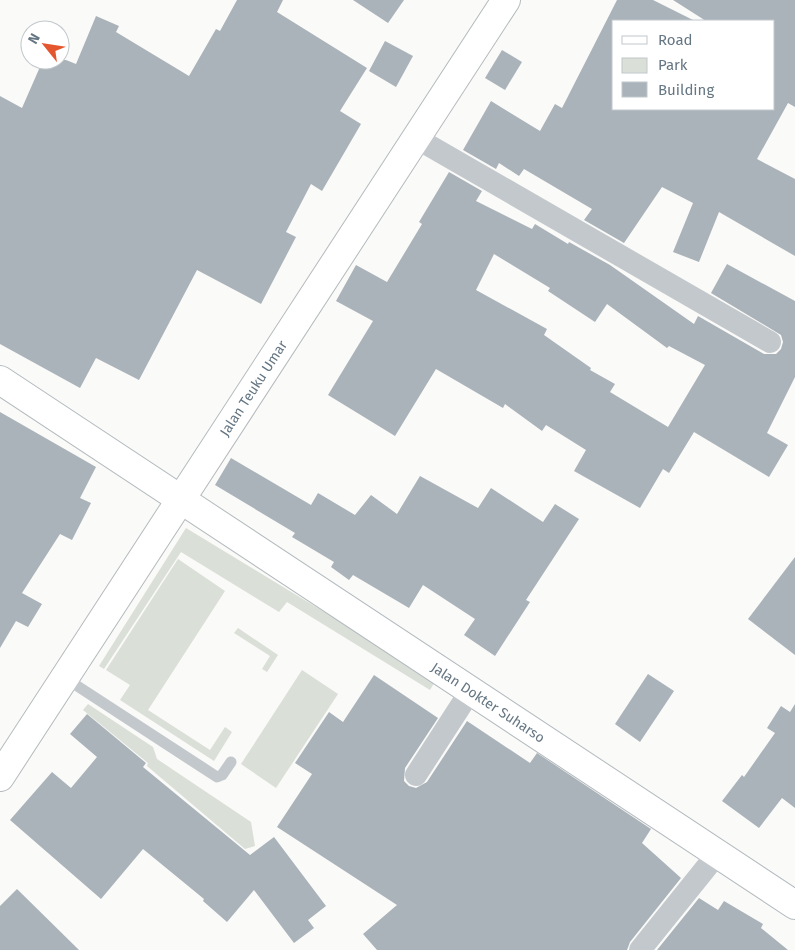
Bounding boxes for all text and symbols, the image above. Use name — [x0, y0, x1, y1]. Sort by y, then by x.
north arrow — [20, 20, 70, 70]
legend — [612, 20, 775, 110]
text: N — [24, 30, 44, 47]
text: Road — [658, 31, 693, 49]
text: Park — [658, 56, 688, 74]
text: Building — [658, 81, 714, 99]
street label: Jalan Teuku Umar — [216, 337, 291, 440]
street label: Jalan Dokter Suharso — [428, 659, 548, 747]

